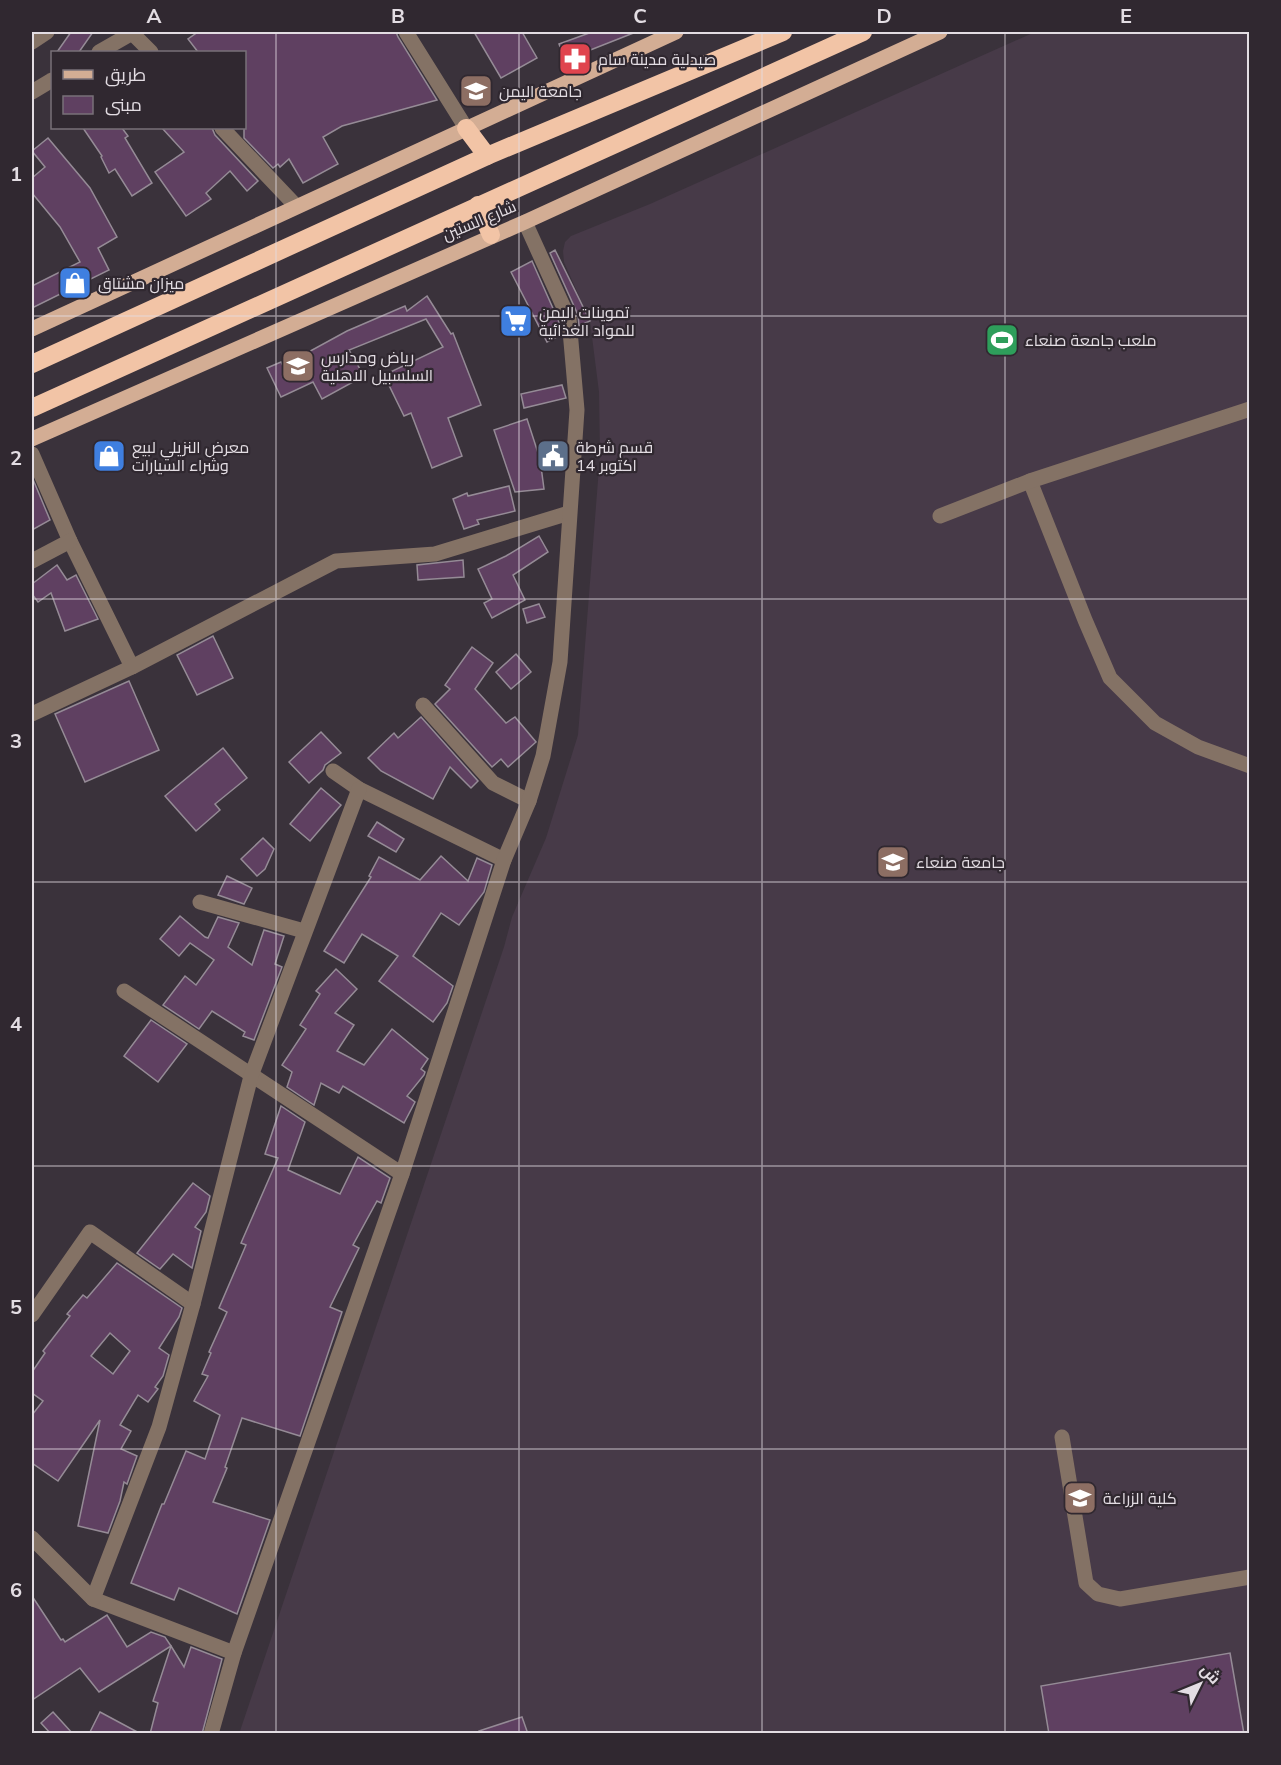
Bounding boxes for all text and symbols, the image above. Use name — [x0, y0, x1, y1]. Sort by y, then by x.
text: A — [147, 3, 162, 28]
text: B — [391, 3, 405, 28]
text: C — [633, 3, 647, 28]
text: D — [876, 3, 892, 28]
text: E — [1120, 3, 1132, 28]
pharmacy icon: صيدلية مدينة سام — [557, 41, 593, 77]
place label: صيدلية مدينة سام — [598, 49, 716, 71]
legend — [51, 51, 246, 129]
text: طريق — [105, 63, 146, 87]
school or university icon: جامعة اليمن — [458, 73, 494, 109]
place label: جامعة اليمن — [499, 81, 582, 102]
text: مبنى — [105, 93, 142, 116]
text: 1 — [10, 161, 22, 186]
street label: شارع الستين — [439, 196, 520, 246]
shop icon: ميزان مشتاق — [57, 265, 93, 301]
place label: ميزان مشتاق — [98, 273, 184, 294]
place label: تموينات اليمن للمواد الغذائية — [539, 302, 635, 340]
supermarket icon: تموينات اليمن للمواد الغذائية — [498, 303, 534, 339]
sports icon: ملعب جامعة صنعاء — [984, 322, 1020, 358]
place label: ملعب جامعة صنعاء — [1025, 330, 1157, 350]
place label: رياض ومدارس السلسبيل الاهلية — [321, 347, 433, 386]
school or university icon: رياض ومدارس السلسبيل الاهلية — [280, 348, 316, 384]
place label: معرض النزيلي لبيع وشراء السيارات — [132, 437, 249, 475]
place label: قسم شرطة 14 اكتوبر — [576, 437, 653, 475]
shop icon: معرض النزيلي لبيع وشراء السيارات — [91, 438, 127, 474]
public building icon: قسم شرطة 14 اكتوبر — [535, 438, 571, 474]
text: 2 — [10, 445, 22, 470]
text: 3 — [10, 728, 22, 753]
school or university icon: جامعة صنعاء — [875, 844, 911, 880]
place label: جامعة صنعاء — [916, 852, 1005, 872]
text: 4 — [10, 1011, 22, 1036]
text: 5 — [10, 1294, 22, 1319]
school or university icon: كلية الزراعة — [1062, 1480, 1098, 1516]
place label: كلية الزراعة — [1103, 1488, 1177, 1508]
text: 6 — [10, 1577, 22, 1602]
north arrow — [1170, 1654, 1230, 1714]
text: ش — [1197, 1659, 1225, 1688]

